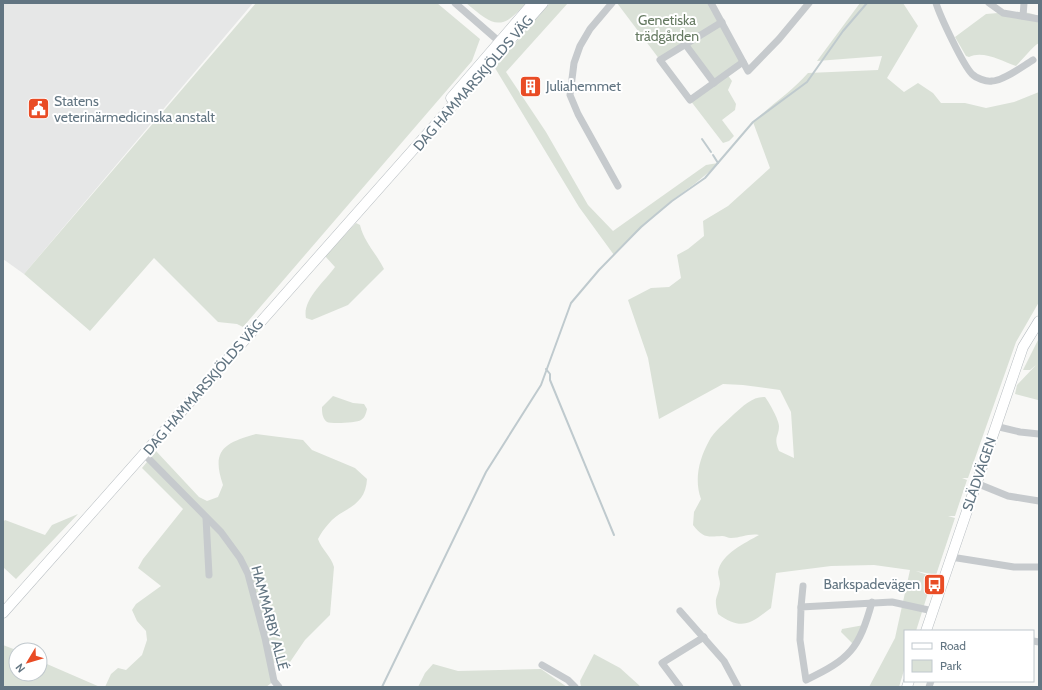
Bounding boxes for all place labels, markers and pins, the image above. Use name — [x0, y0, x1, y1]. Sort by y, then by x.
building icon: Juliahemmet — [518, 73, 544, 99]
place label: Juliahemmet — [545, 77, 621, 95]
place label: Statens veterinärmedicinska anstalt — [54, 92, 215, 126]
public building icon: Statens veterinärmedicinska anstalt — [26, 96, 52, 122]
bus stop icon: Barkspadevägen — [922, 571, 948, 597]
place label: Barkspadevägen — [824, 575, 920, 593]

